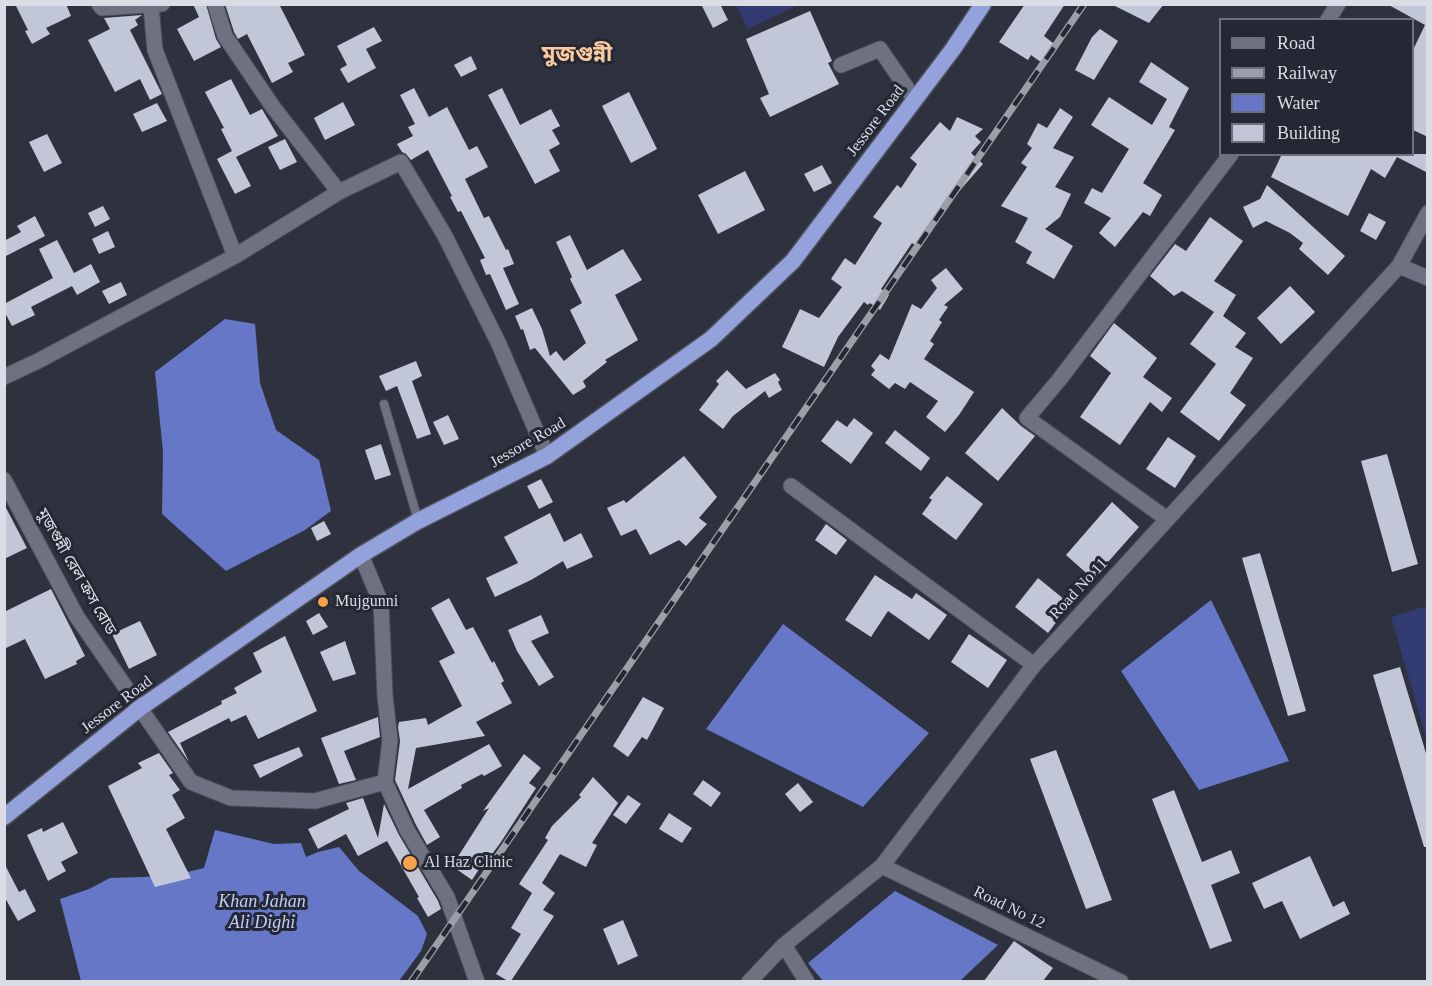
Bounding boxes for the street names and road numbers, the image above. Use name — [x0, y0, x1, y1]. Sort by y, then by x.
street label: Jessore Road — [843, 82, 909, 160]
street label: Jessore Road — [487, 414, 569, 472]
street label: মুজগুন্নী রেল ক্রস রোড — [32, 505, 120, 639]
street label: Road No 11 — [1046, 554, 1112, 624]
street label: Jessore Road — [78, 672, 156, 738]
street label: Road No 12 — [970, 882, 1048, 934]

